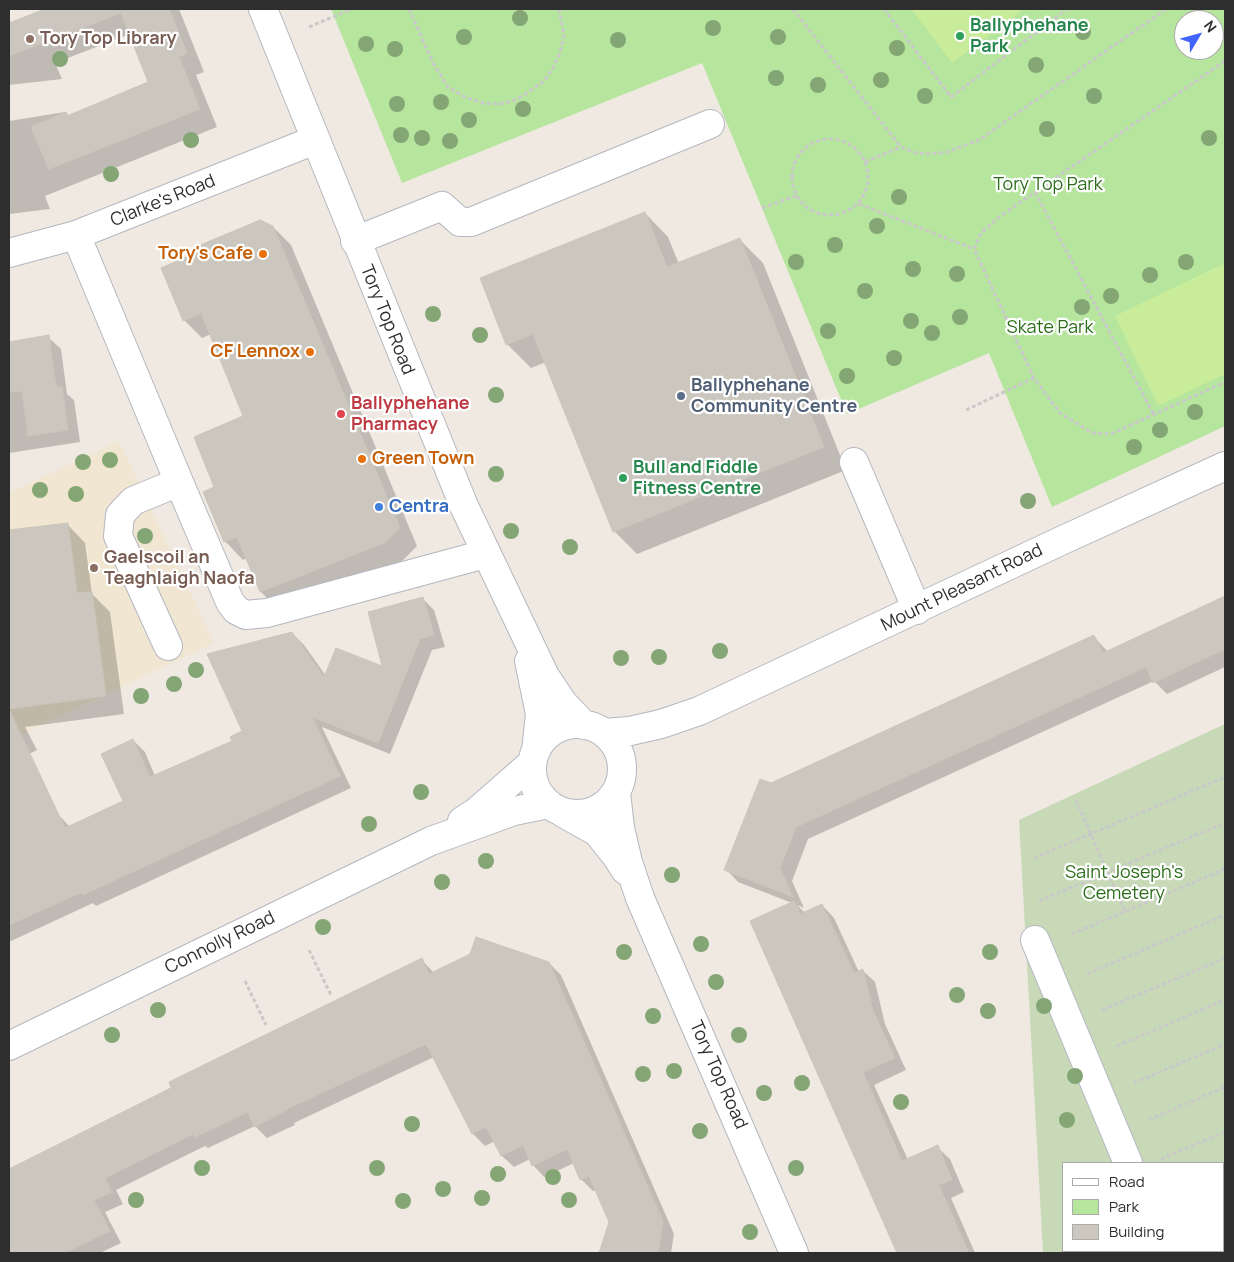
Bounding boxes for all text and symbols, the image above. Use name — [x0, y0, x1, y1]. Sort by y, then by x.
north arrow — [1174, 10, 1224, 60]
place label: Ballyphehane Park — [970, 15, 1089, 58]
text: N — [1200, 17, 1221, 36]
place label: Tory Top Library — [40, 28, 176, 50]
marker: Ballyphehane Park — [954, 30, 966, 42]
marker: Tory Top Library — [24, 33, 36, 45]
street label: Clarke's Road — [108, 170, 218, 232]
park label: Tory Top Park — [993, 174, 1103, 196]
place label: Tory's Cafe — [158, 243, 253, 265]
marker: Tory's Cafe — [257, 248, 269, 260]
street label: Tory Top Road — [355, 262, 419, 378]
park label: Skate Park — [1007, 317, 1093, 339]
place label: CF Lennox — [210, 341, 300, 363]
marker: CF Lennox — [304, 346, 316, 358]
place label: Ballyphehane Community Centre — [691, 375, 857, 418]
marker: Ballyphehane Community Centre — [675, 390, 687, 402]
place label: Ballyphehane Pharmacy — [351, 393, 470, 436]
marker: Ballyphehane Pharmacy — [335, 408, 347, 420]
place label: Green Town — [372, 448, 474, 470]
marker: Green Town — [356, 453, 368, 465]
place label: Bull and Fiddle Fitness Centre — [633, 457, 761, 499]
marker: Bull and Fiddle Fitness Centre — [617, 472, 629, 484]
place label: Centra — [389, 496, 449, 518]
marker: Centra — [373, 501, 385, 513]
street label: Mount Pleasant Road — [878, 539, 1046, 637]
place label: Gaelscoil an Teaghlaigh Naofa — [104, 547, 255, 590]
marker: Gaelscoil an Teaghlaigh Naofa — [88, 562, 100, 574]
park label: Saint Joseph's Cemetery — [1065, 862, 1183, 904]
street label: Connolly Road — [161, 907, 279, 979]
street label: Tory Top Road — [684, 1017, 752, 1133]
legend — [1062, 1162, 1224, 1252]
text: Road — [1109, 1171, 1145, 1192]
text: Park — [1109, 1196, 1139, 1217]
text: Building — [1109, 1221, 1164, 1242]

